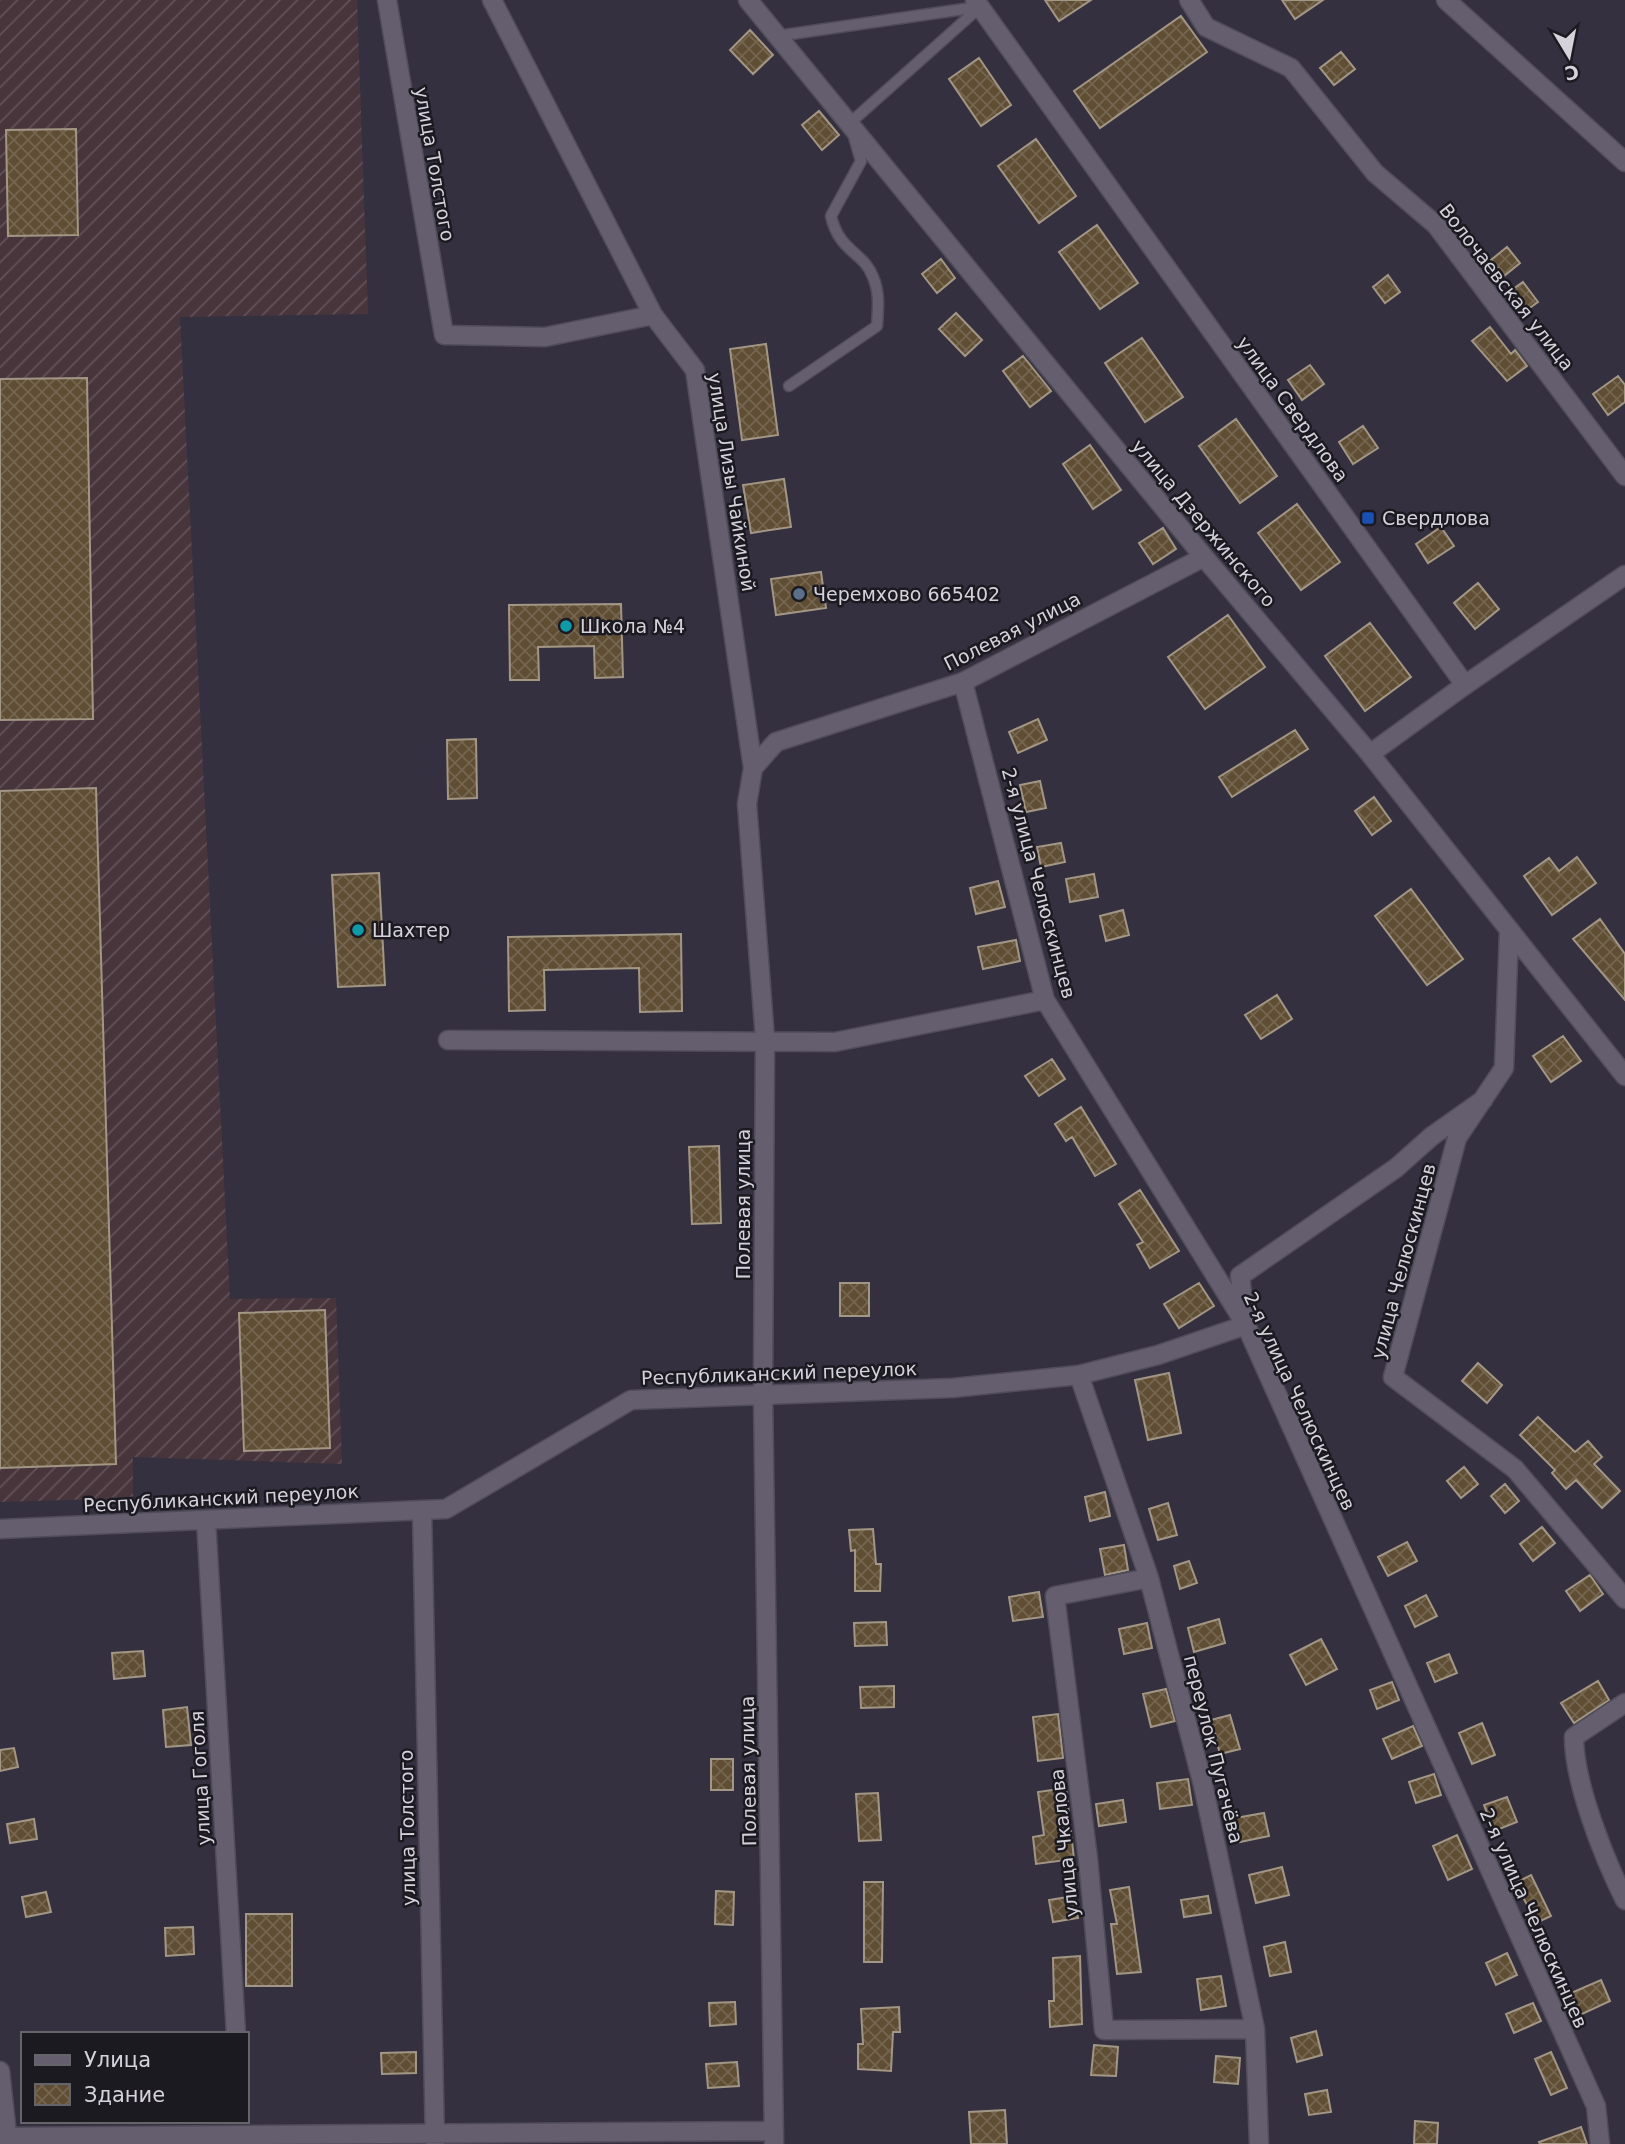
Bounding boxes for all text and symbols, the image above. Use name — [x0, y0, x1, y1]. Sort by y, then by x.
north arrow — [1534, 21, 1604, 91]
text: С — [1563, 61, 1581, 85]
street label: улица Толстого — [411, 85, 459, 243]
street label: Волочаевская улица — [1435, 199, 1579, 375]
street label: улица Свердлова — [1233, 332, 1353, 486]
street label: улица Лизы Чайкиной — [704, 371, 760, 593]
street label: улица Дзержинского — [1127, 435, 1281, 611]
place label: Свердлова — [1382, 507, 1490, 529]
marker: Свердлова — [1360, 510, 1376, 526]
place label: Черемхово 665402 — [813, 583, 1000, 605]
marker: Черемхово 665402 — [791, 586, 807, 602]
street label: Полевая улица — [940, 587, 1084, 675]
place label: Школа №4 — [580, 615, 685, 637]
marker: Школа №4 — [558, 618, 574, 634]
street label: 2-я улица Челюскинцев — [998, 765, 1080, 1001]
place label: Шахтер — [372, 919, 450, 941]
marker: Шахтер — [350, 922, 366, 938]
street label: Полевая улица — [732, 1129, 754, 1279]
street label: улица Челюскинцев — [1366, 1161, 1440, 1361]
street label: 2-я улица Челюскинцев — [1240, 1288, 1360, 1514]
street label: Республиканский переулок — [641, 1357, 917, 1389]
street label: Республиканский переулок — [83, 1480, 359, 1516]
street label: переулок Пугачёва — [1180, 1653, 1248, 1845]
street label: Полевая улица — [736, 1696, 760, 1846]
street label: улица Гоголя — [185, 1710, 215, 1846]
street label: улица Толстого — [395, 1750, 419, 1906]
street label: улица Чкалова — [1045, 1768, 1083, 1918]
street label: 2-я улица Челюскинцев — [1476, 1805, 1592, 2031]
legend — [21, 2032, 248, 2123]
text: Улица — [84, 2048, 151, 2072]
text: Здание — [84, 2083, 165, 2107]

